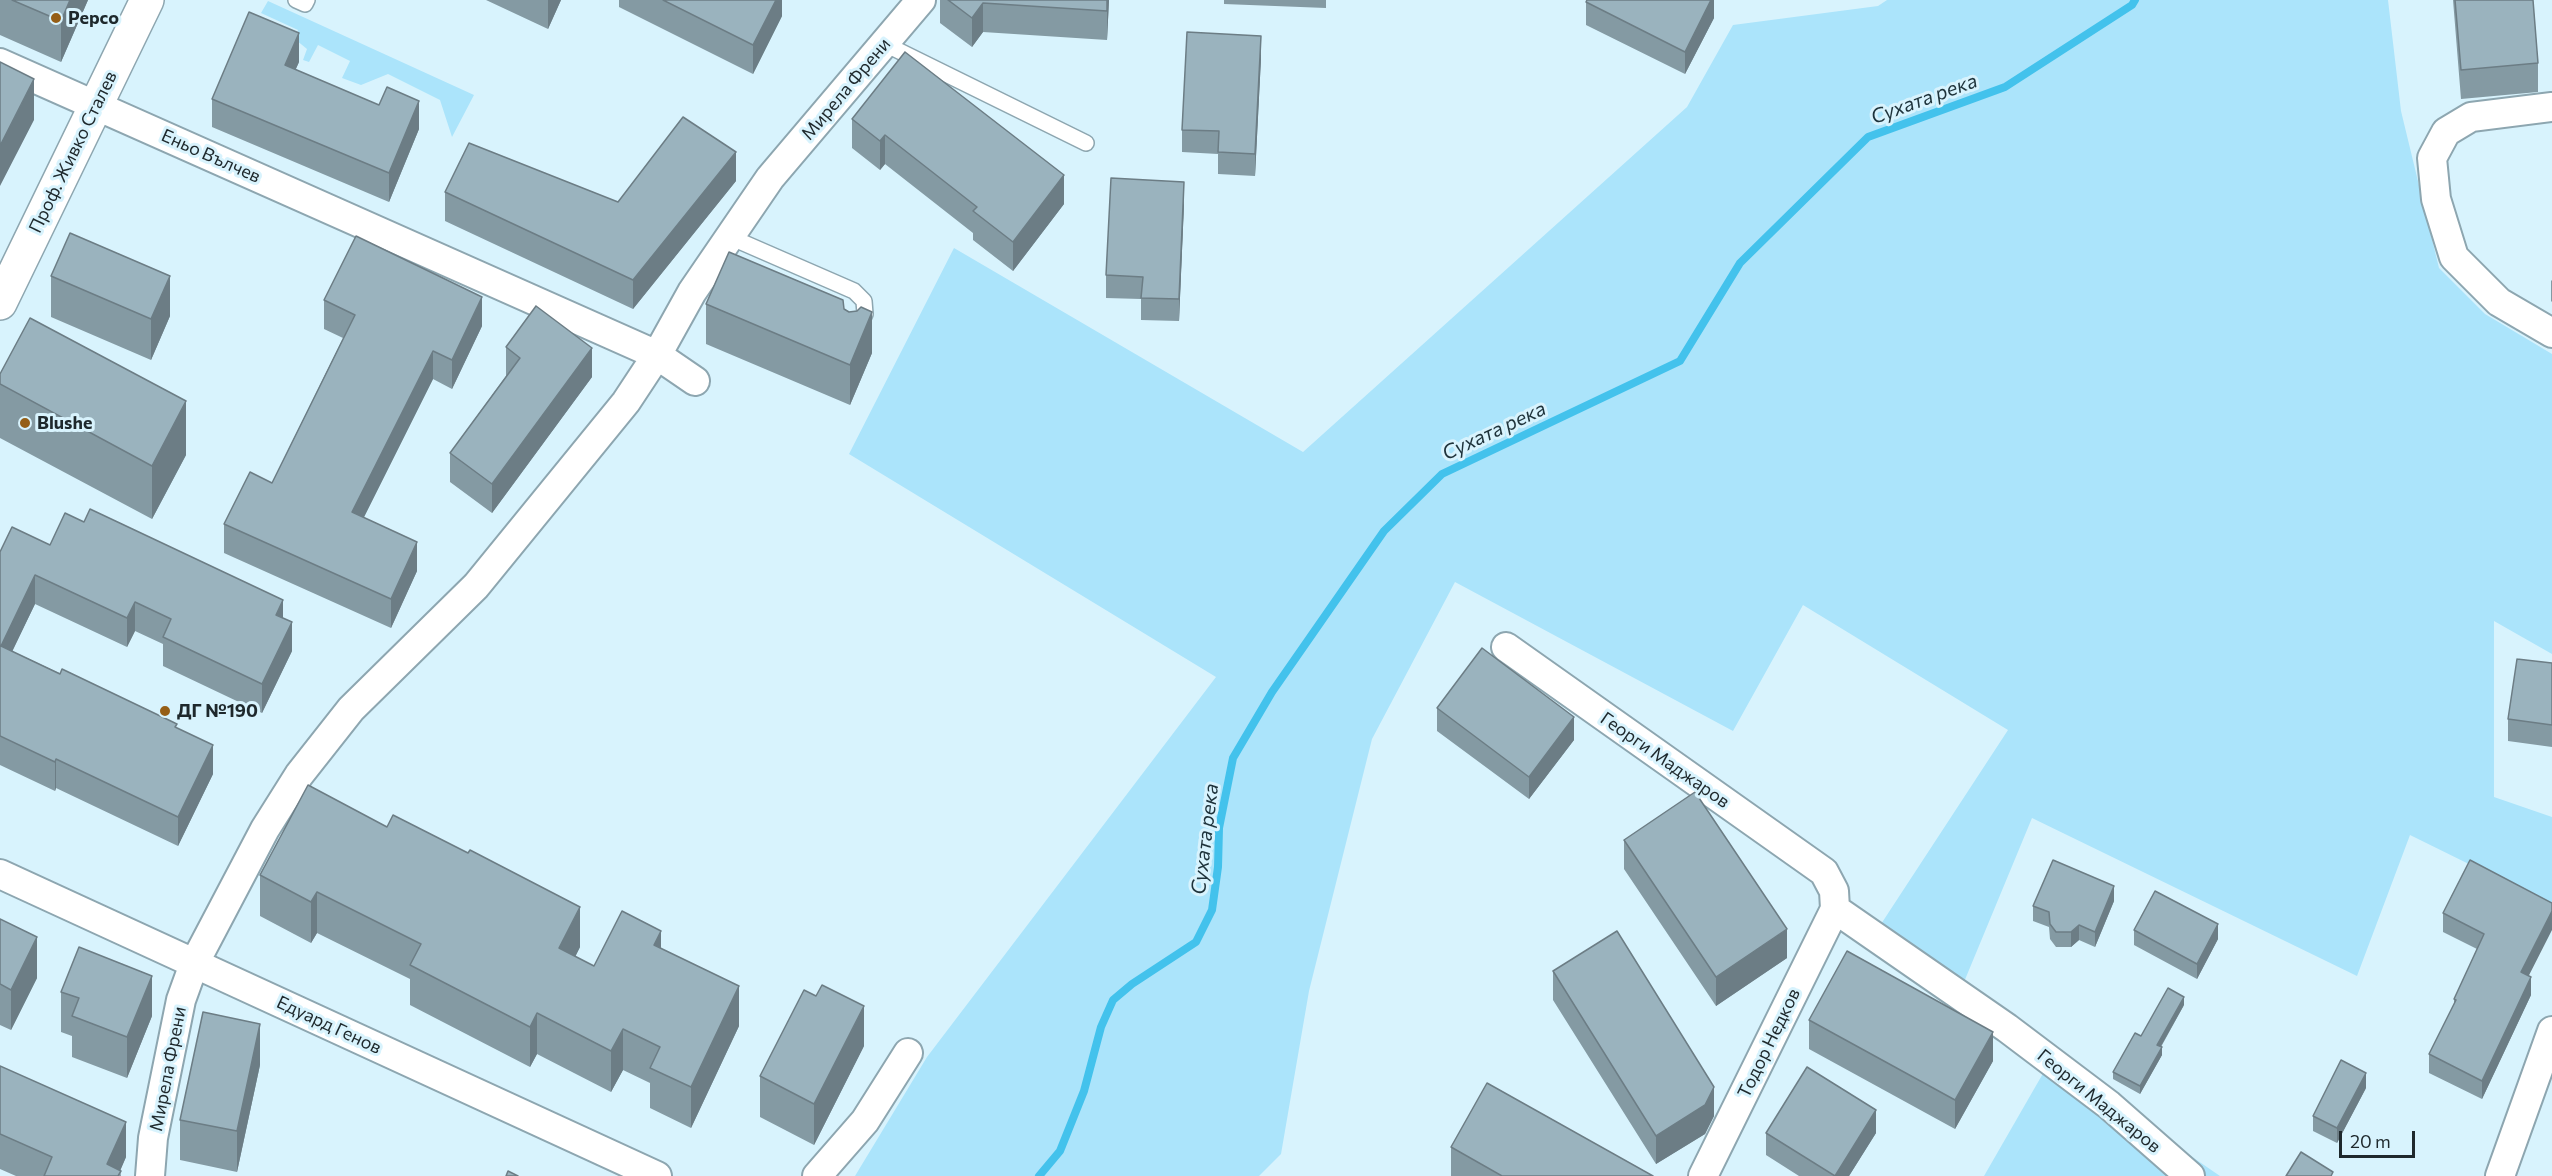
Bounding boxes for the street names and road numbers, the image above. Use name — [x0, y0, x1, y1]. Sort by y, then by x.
street label: Мирела Френи — [797, 34, 895, 144]
street label: Проф. Живко Сталев — [24, 68, 122, 236]
street label: Еньо Вълчев — [158, 125, 264, 187]
street label: Георги Маджаров — [1596, 707, 1734, 813]
street label: Тодор Недков — [1733, 985, 1805, 1101]
street label: Едуард Генов — [273, 991, 385, 1059]
street label: Мирела Френи — [145, 1005, 191, 1133]
street label: Георги Маджаров — [2033, 1045, 2165, 1157]

